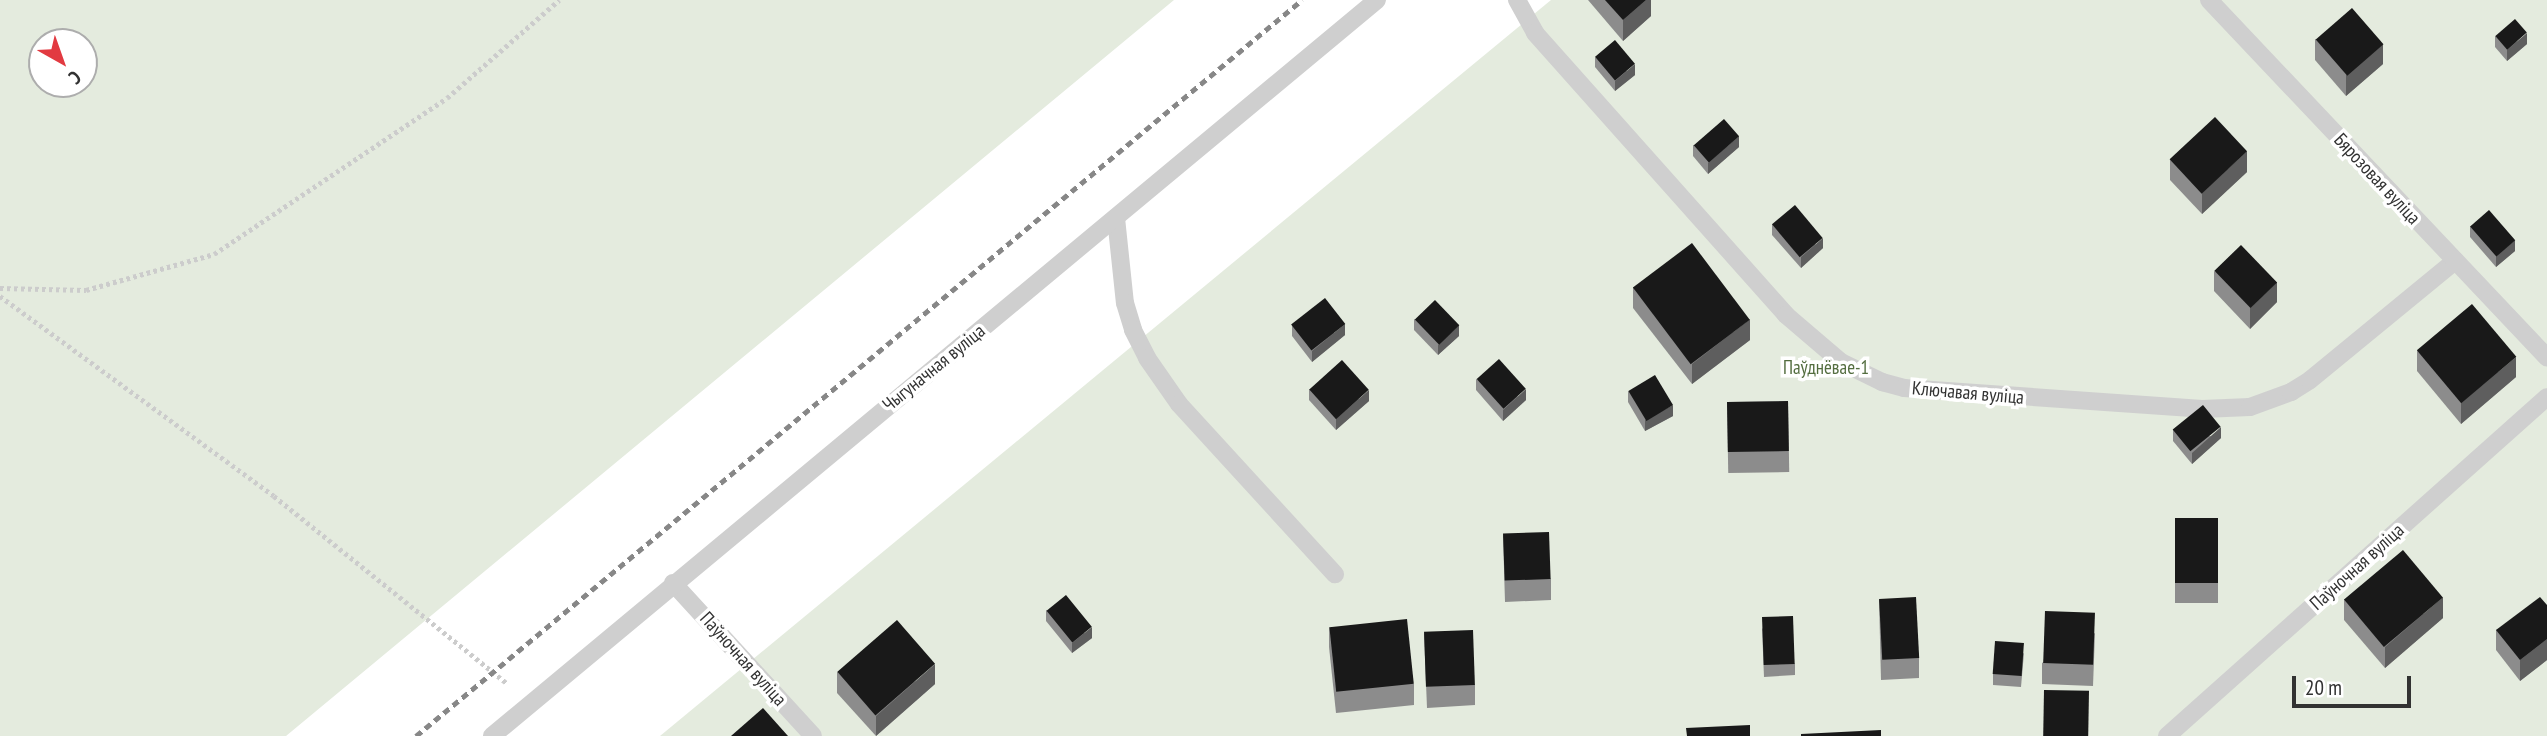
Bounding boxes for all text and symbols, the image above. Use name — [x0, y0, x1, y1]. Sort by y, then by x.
north arrow — [28, 28, 98, 98]
text: С — [64, 66, 86, 90]
street label: Бярозовая вуліца — [2329, 129, 2425, 229]
street label: Чыгуначная вуліца — [878, 320, 990, 416]
park label: Паўднёвае-1 — [1783, 357, 1869, 379]
street label: Ключавая вуліца — [1911, 377, 2025, 409]
street label: Паўночная вуліца — [2305, 519, 2409, 615]
street label: Паўночная вуліца — [695, 607, 791, 711]
scale bar — [2295, 662, 2414, 706]
text: 20 m — [2305, 674, 2342, 701]

